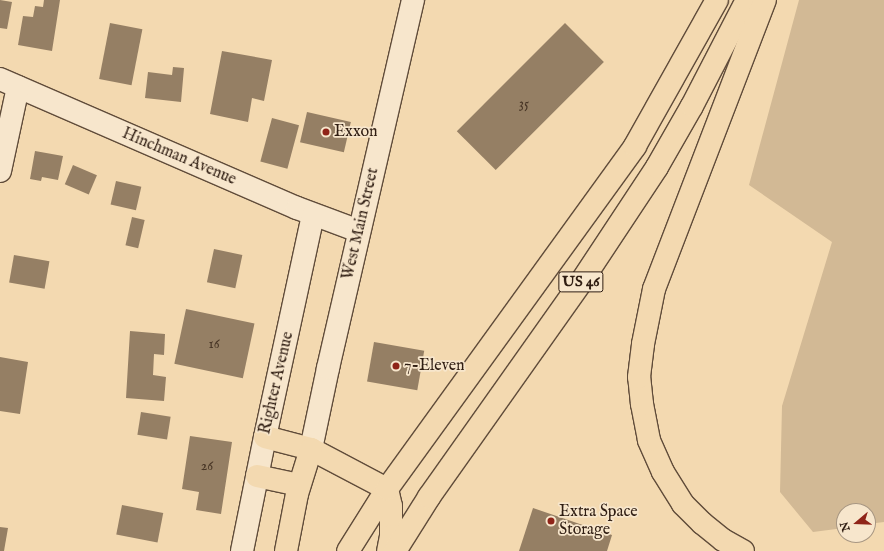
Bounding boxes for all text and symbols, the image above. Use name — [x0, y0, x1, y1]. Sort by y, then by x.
house number: 35 — [519, 96, 529, 112]
place label: Exxon — [334, 122, 378, 142]
street label: Hinchman Avenue — [119, 124, 239, 190]
marker: Exxon — [321, 127, 331, 137]
street label: West Main Street — [339, 166, 383, 282]
road number: US 46 — [558, 269, 604, 295]
street label: Righter Avenue — [256, 330, 298, 436]
house number: 16 — [208, 336, 220, 352]
place label: 7-Eleven — [404, 356, 465, 376]
marker: 7-Eleven — [391, 361, 401, 371]
house number: 26 — [201, 458, 213, 474]
place label: Extra Space Storage — [559, 502, 638, 540]
north arrow — [836, 503, 876, 543]
marker: Extra Space Storage — [546, 516, 556, 526]
text: N — [837, 520, 854, 533]

